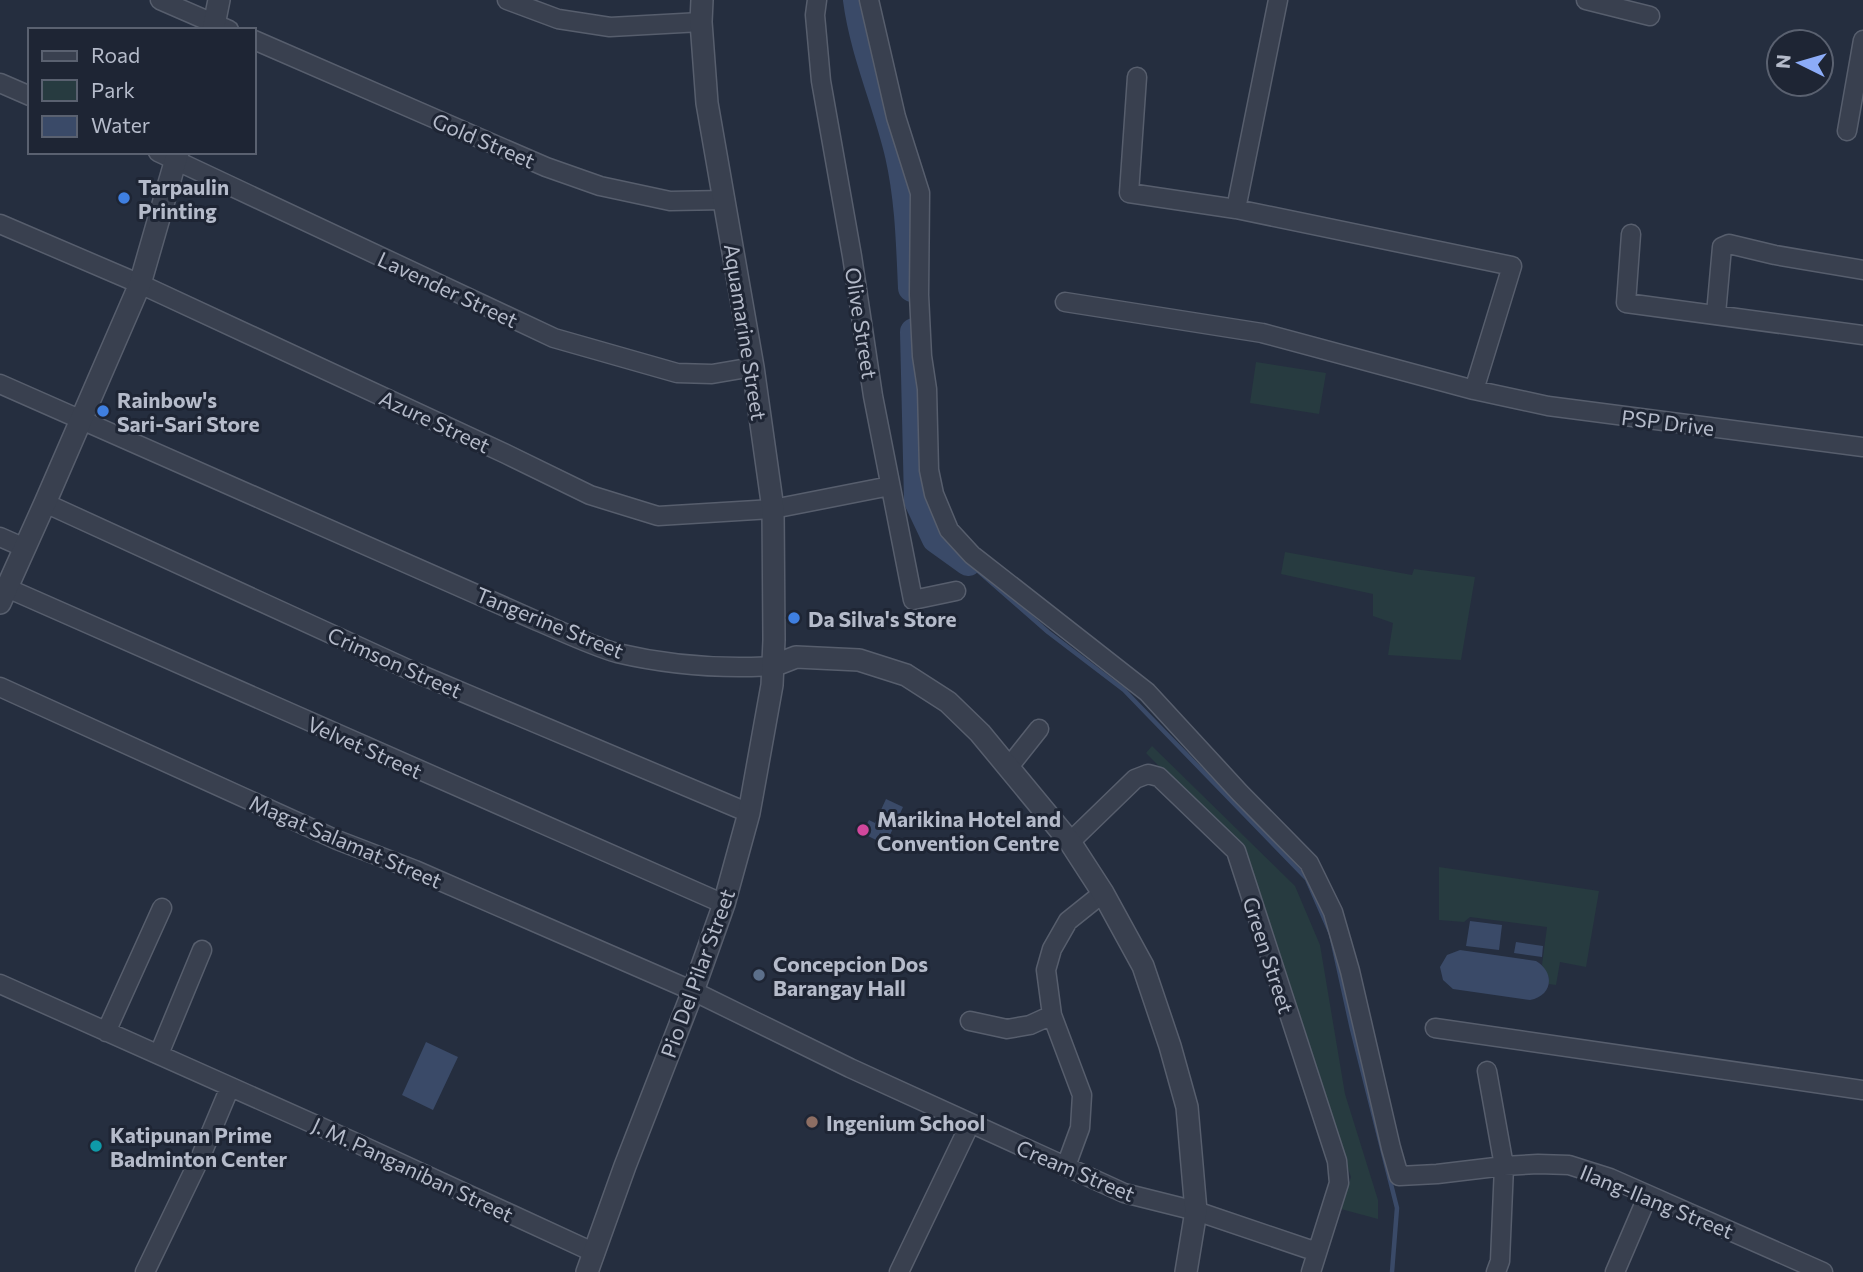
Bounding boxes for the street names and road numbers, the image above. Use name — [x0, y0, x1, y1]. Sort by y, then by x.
street label: Gold Street — [429, 107, 539, 173]
street label: Aquamarine Street — [720, 242, 772, 422]
street label: Lavender Street — [374, 246, 522, 332]
street label: Olive Street — [841, 265, 883, 381]
street label: Azure Street — [376, 384, 494, 458]
street label: PSP Drive — [1620, 404, 1716, 440]
street label: Tangerine Street — [472, 581, 628, 663]
street label: Crimson Street — [324, 621, 466, 703]
street label: Velvet Street — [304, 711, 426, 783]
street label: Magat Salamat Street — [246, 789, 446, 893]
street label: Pio Del Pilar Street — [655, 885, 739, 1061]
street label: Green Street — [1238, 894, 1300, 1016]
street label: J. M. Panganiban Street — [309, 1111, 517, 1227]
street label: Cream Street — [1013, 1134, 1139, 1206]
street label: Ilang-Ilang Street — [1577, 1159, 1737, 1243]

